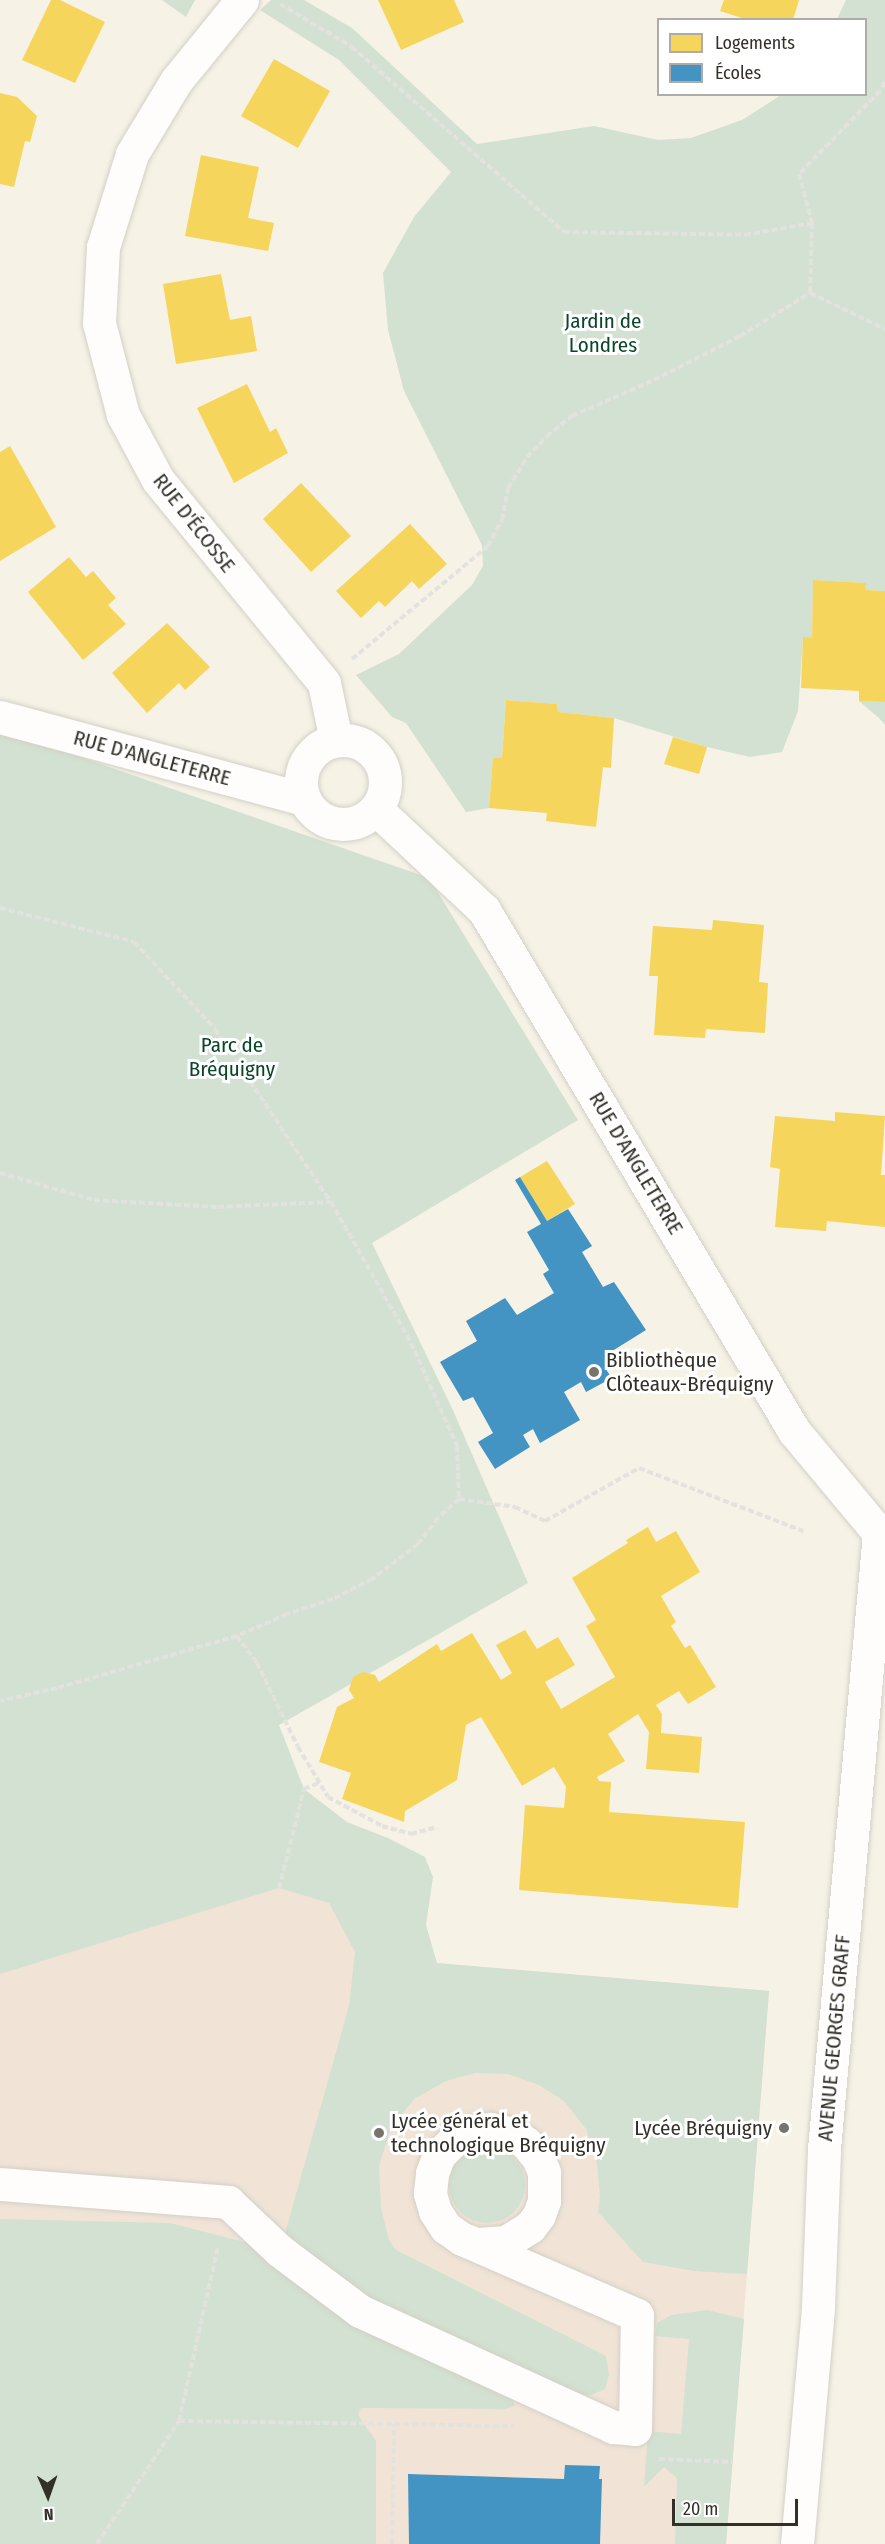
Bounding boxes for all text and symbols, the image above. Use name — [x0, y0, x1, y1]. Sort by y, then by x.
legend — [657, 18, 867, 96]
text: Logements — [715, 32, 795, 54]
text: Écoles — [715, 62, 761, 84]
park label: Jardin de Londres — [565, 308, 641, 358]
street label: RUE D'ÉCOSSE — [148, 469, 240, 577]
street label: RUE D'ANGLETERRE — [71, 725, 233, 791]
park label: Parc de Bréquigny — [189, 1032, 275, 1082]
street label: RUE D'ANGLETERRE — [584, 1087, 688, 1239]
place label: Bibliothèque Clôteaux-Bréquigny — [606, 1347, 773, 1397]
marker: Bibliothèque Clôteaux-Bréquigny — [587, 1365, 601, 1379]
street label: AVENUE GEORGES GRAFF — [812, 1934, 856, 2142]
place label: Lycée général et technologique Bréquigny — [391, 2108, 606, 2158]
place label: Lycée Bréquigny — [634, 2115, 772, 2141]
marker: Lycée Bréquigny — [777, 2121, 791, 2135]
marker: Lycée général et technologique Bréquigny — [372, 2126, 386, 2140]
north arrow — [18, 2466, 78, 2526]
scale bar — [675, 2487, 801, 2525]
text: 20 m — [683, 2498, 718, 2520]
text: N — [44, 2505, 54, 2524]

